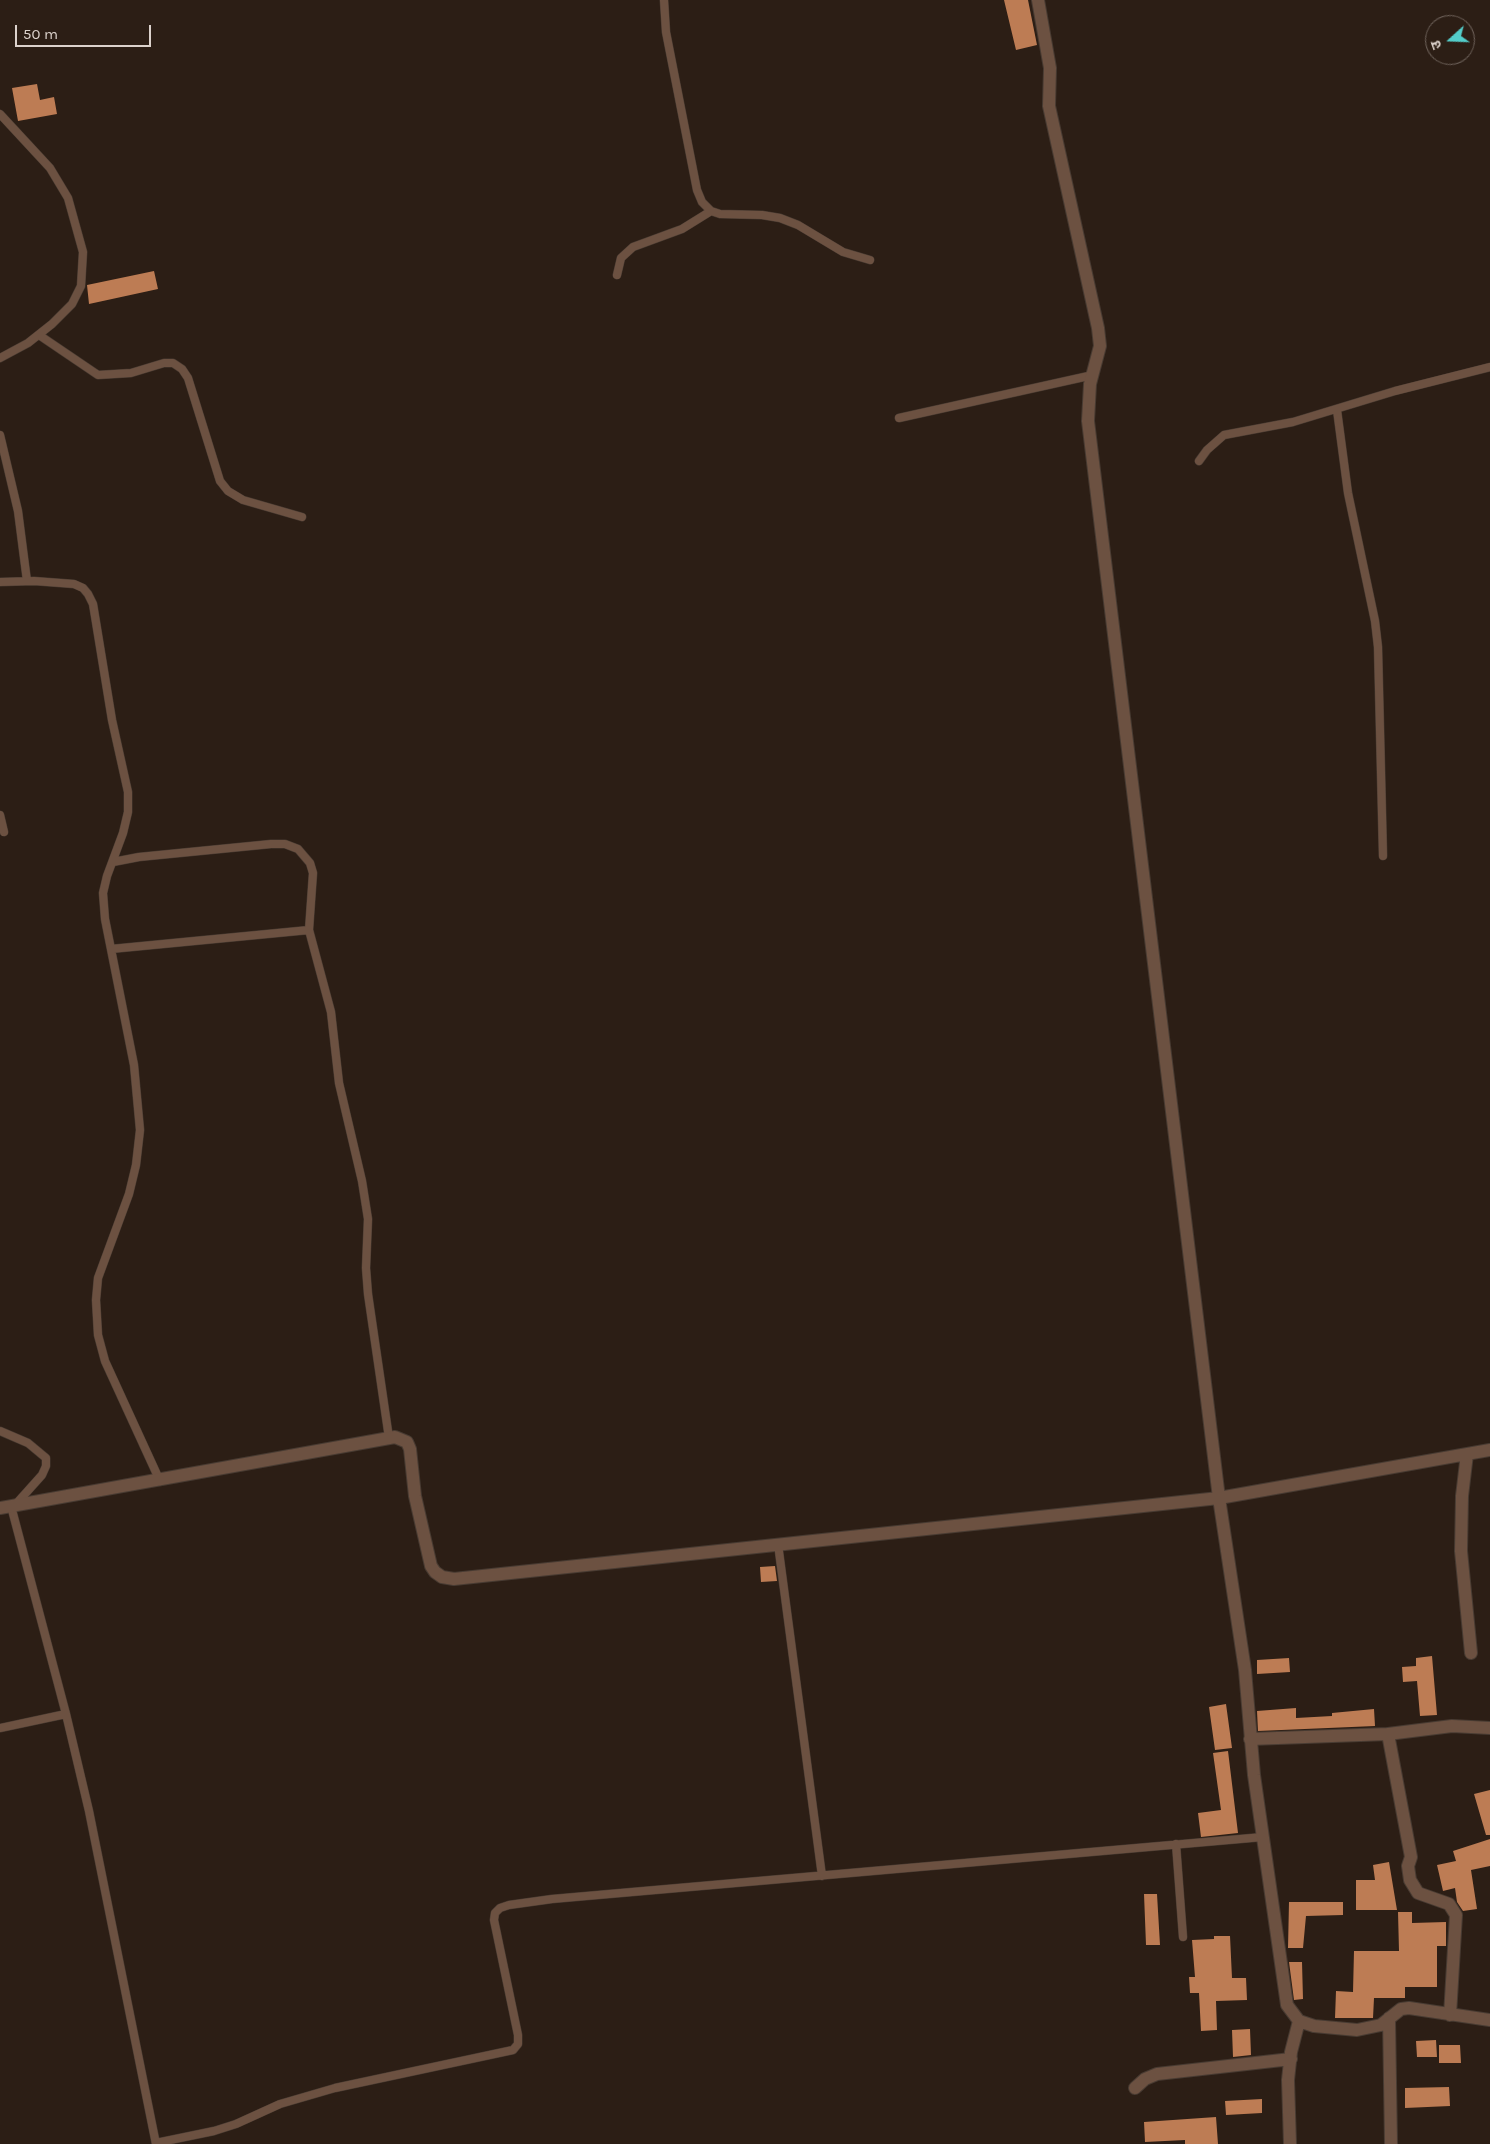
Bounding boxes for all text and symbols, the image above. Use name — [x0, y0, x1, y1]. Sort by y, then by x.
scale bar — [18, 15, 154, 47]
north arrow — [1425, 15, 1475, 65]
text: 50 m — [23, 25, 58, 43]
text: उ — [1427, 38, 1446, 52]

